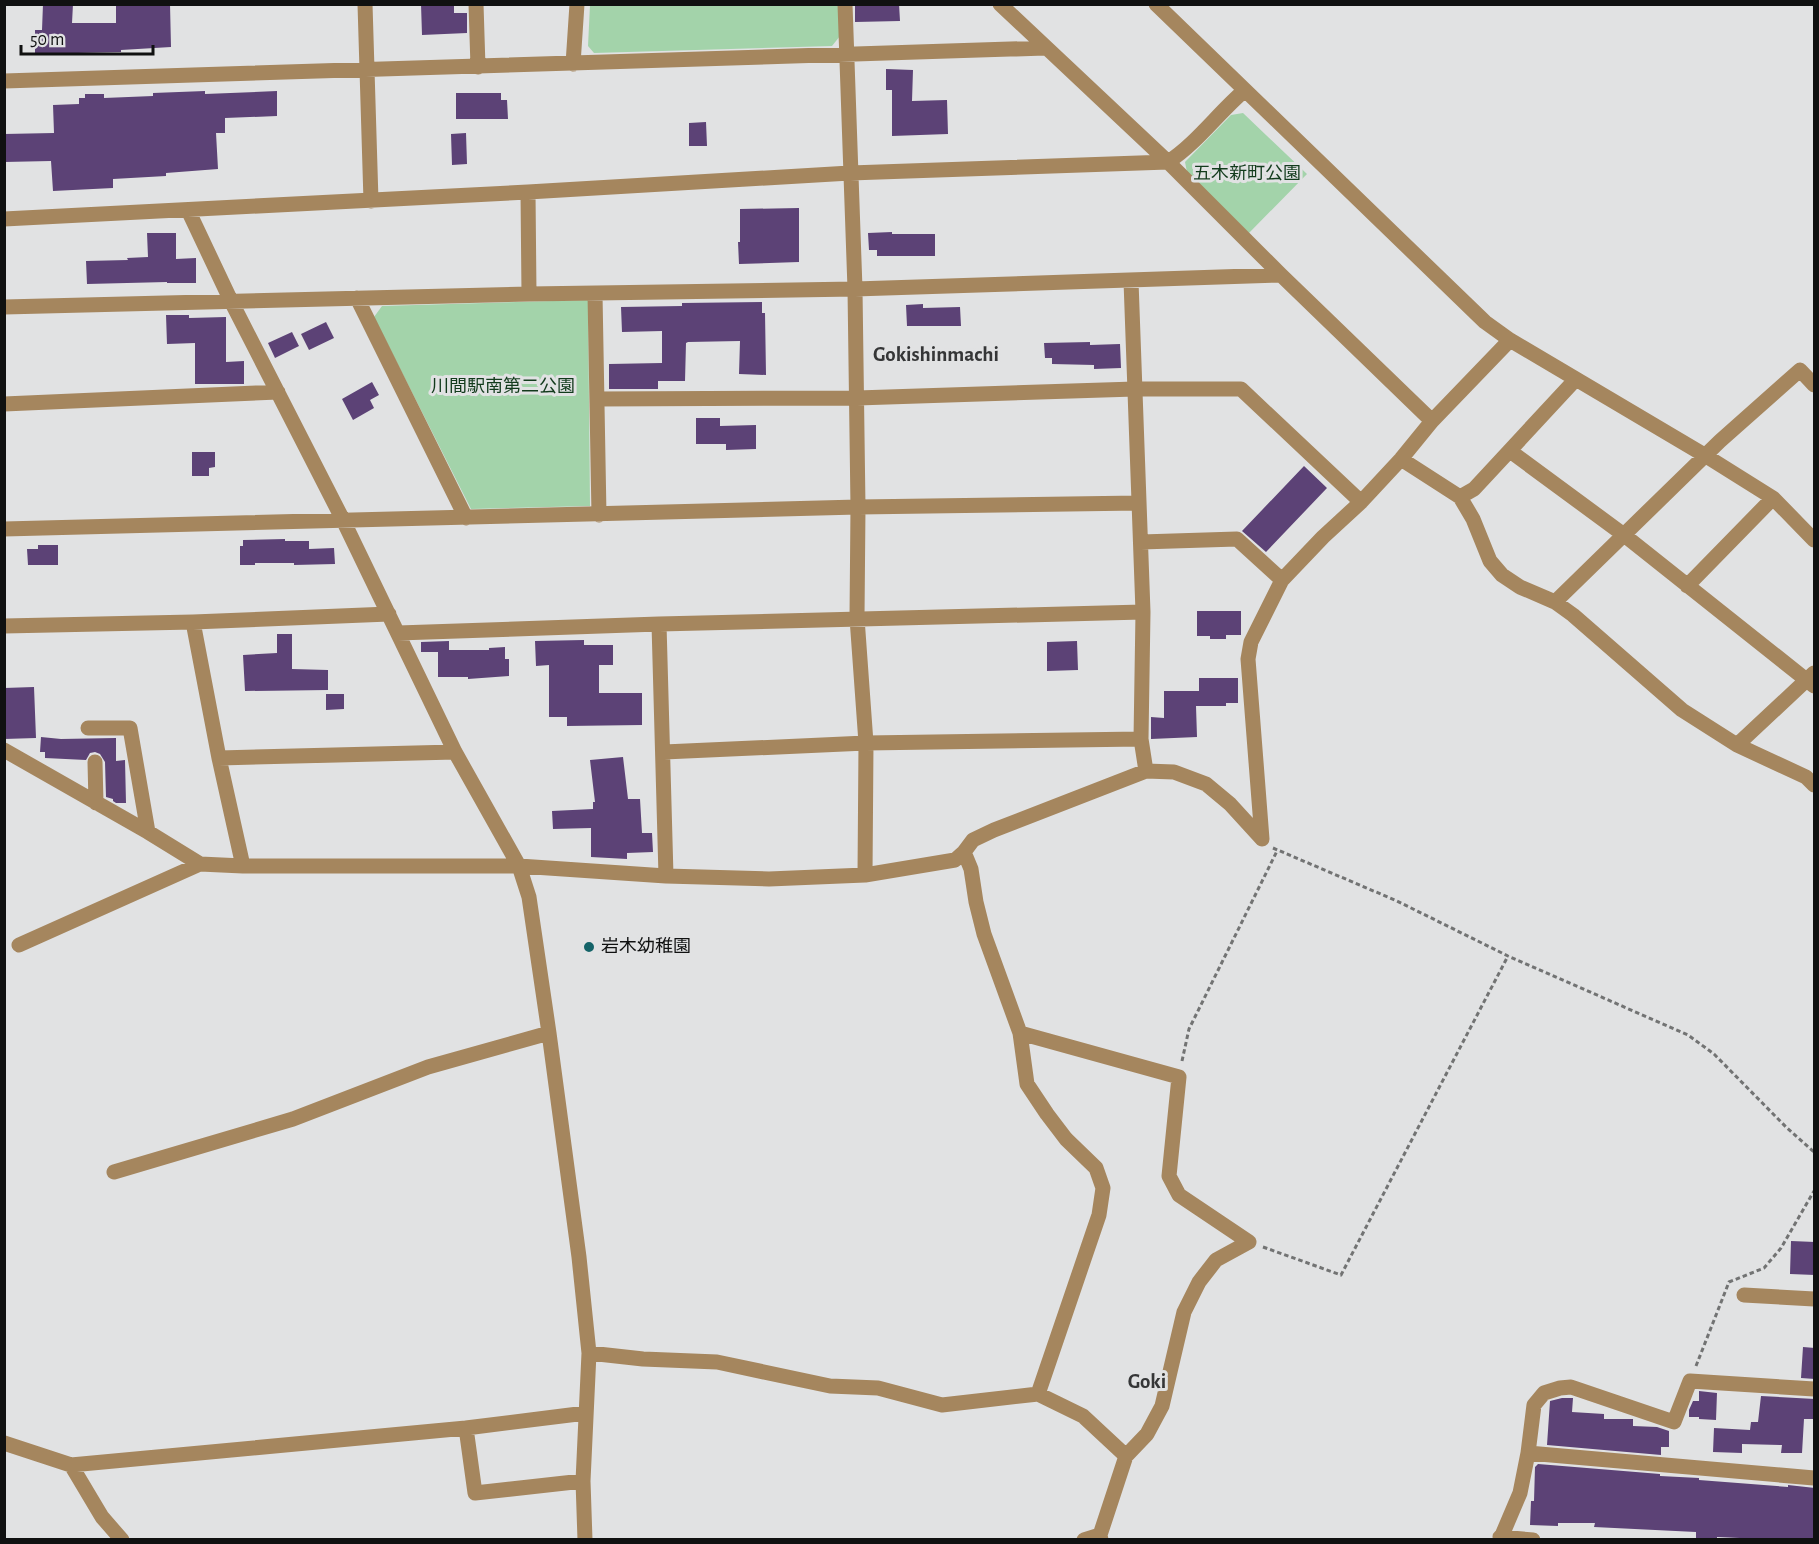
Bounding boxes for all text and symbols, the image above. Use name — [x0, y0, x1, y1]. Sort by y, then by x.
scale bar — [21, 18, 153, 56]
text: 50 m — [30, 31, 64, 49]
park label: 五木新町公園 — [1193, 164, 1301, 183]
district label: Gokishinmachi — [873, 344, 999, 365]
park label: 川間駅南第二公園 — [431, 376, 575, 396]
place label: 岩木幼稚園 — [601, 936, 691, 956]
marker: 岩木幼稚園 — [582, 940, 596, 954]
district label: Goki — [1128, 1371, 1166, 1392]

